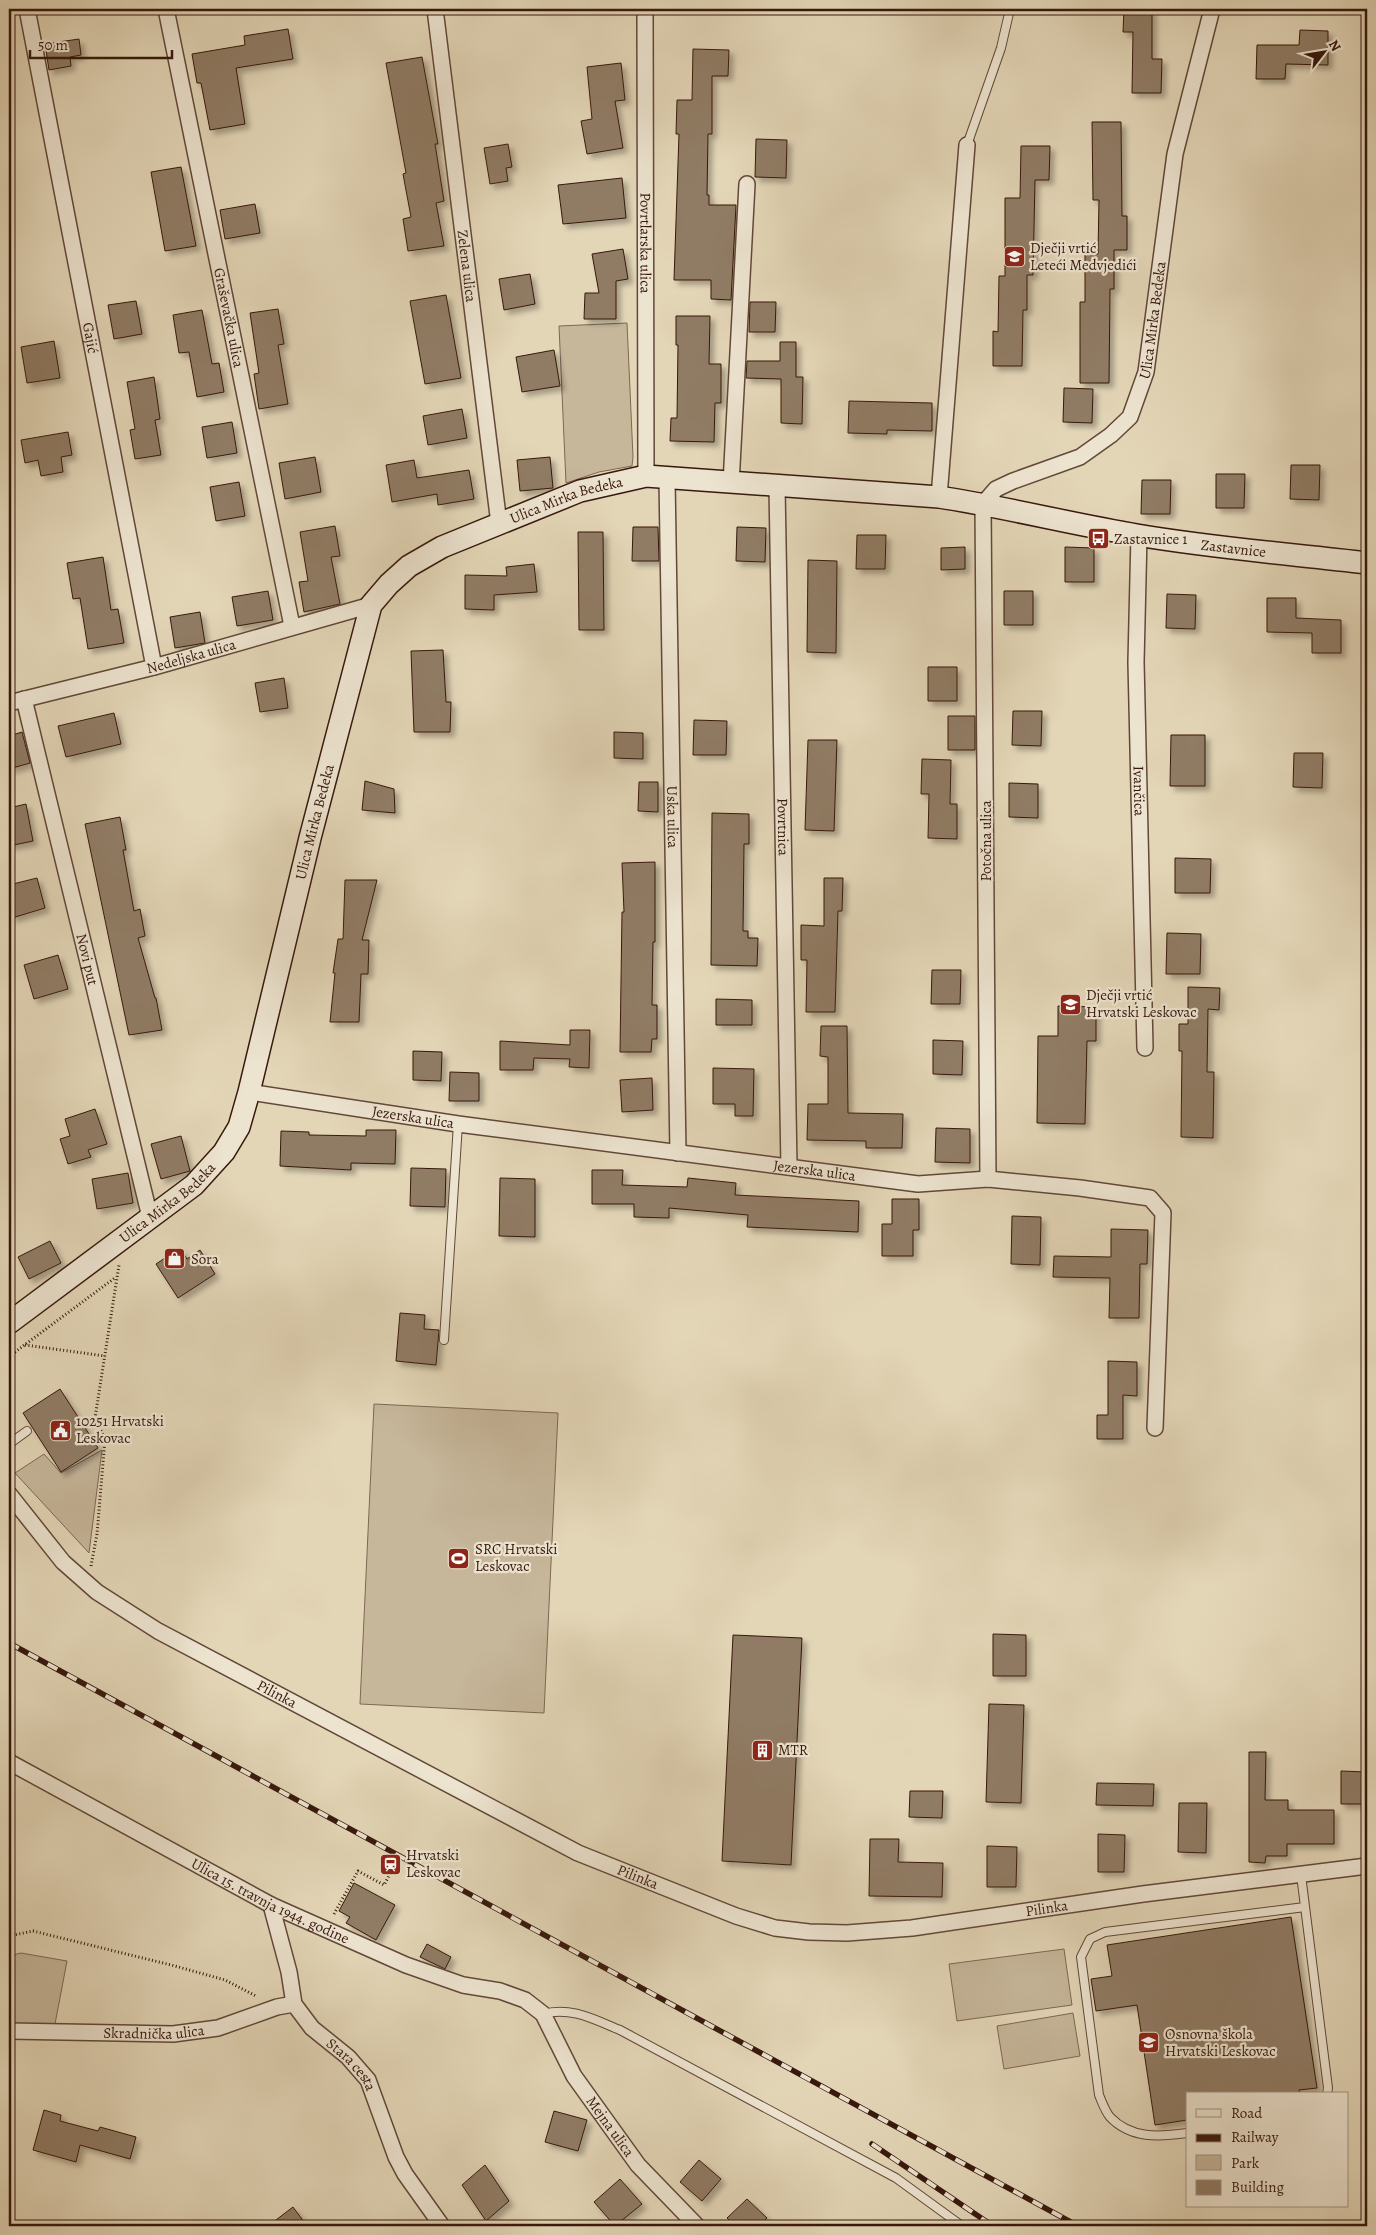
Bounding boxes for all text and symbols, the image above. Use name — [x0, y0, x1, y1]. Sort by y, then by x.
scale bar — [30, 28, 172, 60]
north arrow — [1298, 28, 1348, 78]
text: 50 m — [38, 35, 68, 55]
text: N — [1324, 36, 1345, 55]
street label: Povrtlarska ulica — [635, 192, 656, 294]
street label: Zelena ulica — [453, 229, 481, 303]
place label: Dječji vrtić Leteći Medvjedići — [1030, 238, 1137, 275]
school or university icon: Dječji vrtić Leteći Medvjedići — [1002, 245, 1026, 269]
street label: Ulica Mirka Bedeka — [1134, 260, 1171, 382]
street label: Graševačka ulica — [209, 266, 249, 369]
street label: Gajić — [78, 321, 103, 355]
street label: Ulica Mirka Bedeka — [507, 472, 625, 528]
bus stop icon: Zastavnice 1 — [1086, 527, 1110, 551]
place label: Zastavnice 1 — [1114, 529, 1187, 549]
street label: Zastavnice — [1200, 535, 1267, 562]
street label: Nedeljska ulica — [144, 634, 238, 678]
street label: Ulica Mirka Bedeka — [290, 762, 339, 882]
street label: Ivančica — [1128, 765, 1150, 816]
street label: Uska ulica — [662, 785, 683, 848]
street label: Povrtnica — [772, 798, 794, 856]
street label: Potočna ulica — [976, 800, 996, 882]
street label: Novi put — [71, 931, 103, 987]
place label: Dječji vrtić Hrvatski Leskovac — [1086, 985, 1197, 1022]
school or university icon: Dječji vrtić Hrvatski Leskovac — [1058, 992, 1082, 1016]
street label: Jezerska ulica — [371, 1101, 456, 1133]
street label: Jezerska ulica — [772, 1155, 857, 1186]
street label: Ulica Mirka Bedeka — [115, 1158, 220, 1247]
shop icon: Sora — [163, 1247, 187, 1271]
place label: Sora — [191, 1249, 219, 1269]
place label: 10251 Hrvatski Leskovac — [76, 1411, 164, 1448]
public building icon: 10251 Hrvatski Leskovac — [48, 1418, 72, 1442]
place label: SRC Hrvatski Leskovac — [475, 1539, 558, 1576]
sports icon: SRC Hrvatski Leskovac — [447, 1546, 471, 1570]
street label: Pilinka — [253, 1675, 300, 1713]
building icon: MTR — [750, 1738, 774, 1762]
place label: MTR — [778, 1740, 809, 1760]
place label: Hrvatski Leskovac — [406, 1845, 461, 1882]
station icon: Hrvatski Leskovac — [378, 1852, 402, 1876]
street label: Ulica 15. travnja 1944. godine — [188, 1853, 353, 1949]
street label: Pilinka — [614, 1860, 661, 1894]
street label: Pilinka — [1024, 1895, 1069, 1921]
street label: Skradnička ulica — [103, 2020, 206, 2044]
place label: Osnovna škola Hrvatski Leskovac — [1165, 2024, 1276, 2061]
school or university icon: Osnovna škola Hrvatski Leskovac — [1137, 2031, 1161, 2055]
street label: Stara cesta — [322, 2033, 381, 2093]
street label: Mejna ulica — [582, 2092, 639, 2161]
legend — [1186, 2092, 1348, 2208]
text: Road — [1231, 2103, 1263, 2123]
text: Railway — [1231, 2127, 1279, 2147]
text: Park — [1231, 2153, 1260, 2173]
text: Building — [1231, 2177, 1284, 2197]

